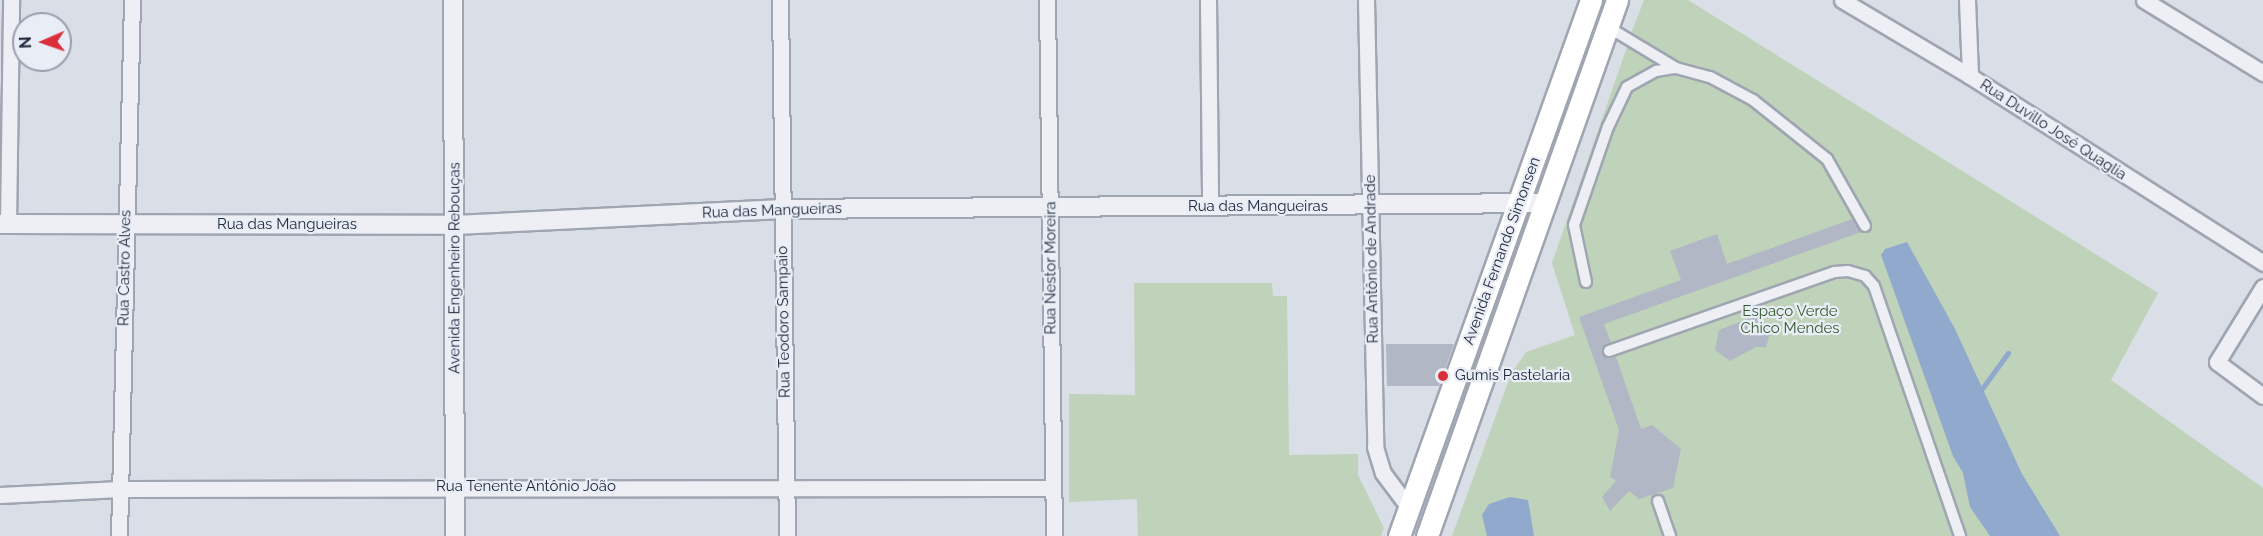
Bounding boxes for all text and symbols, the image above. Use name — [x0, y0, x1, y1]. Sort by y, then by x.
north arrow — [12, 12, 72, 72]
text: N — [16, 36, 35, 49]
street label: Rua Duvillo José Quaglia — [1976, 76, 2130, 184]
street label: Avenida Fernando Simonsen — [1460, 155, 1544, 347]
street label: Avenida Engenheiro Rebouças — [446, 162, 464, 374]
street label: Rua Antônio de Andrade — [1362, 174, 1382, 344]
street label: Rua das Mangueiras — [1188, 198, 1328, 216]
street label: Rua das Mangueiras — [702, 200, 842, 222]
street label: Rua Nestor Moreira — [1042, 201, 1060, 335]
street label: Rua Castro Alves — [115, 209, 135, 327]
street label: Rua das Mangueiras — [217, 216, 357, 234]
street label: Rua Teodoro Sampaio — [774, 246, 794, 398]
park label: Espaço Verde Chico Mendes — [1740, 302, 1840, 337]
place label: Gumis Pastelaria — [1455, 367, 1570, 385]
marker: Gumis Pastelaria — [1436, 369, 1450, 383]
street label: Rua Tenente Antônio João — [435, 478, 617, 496]

